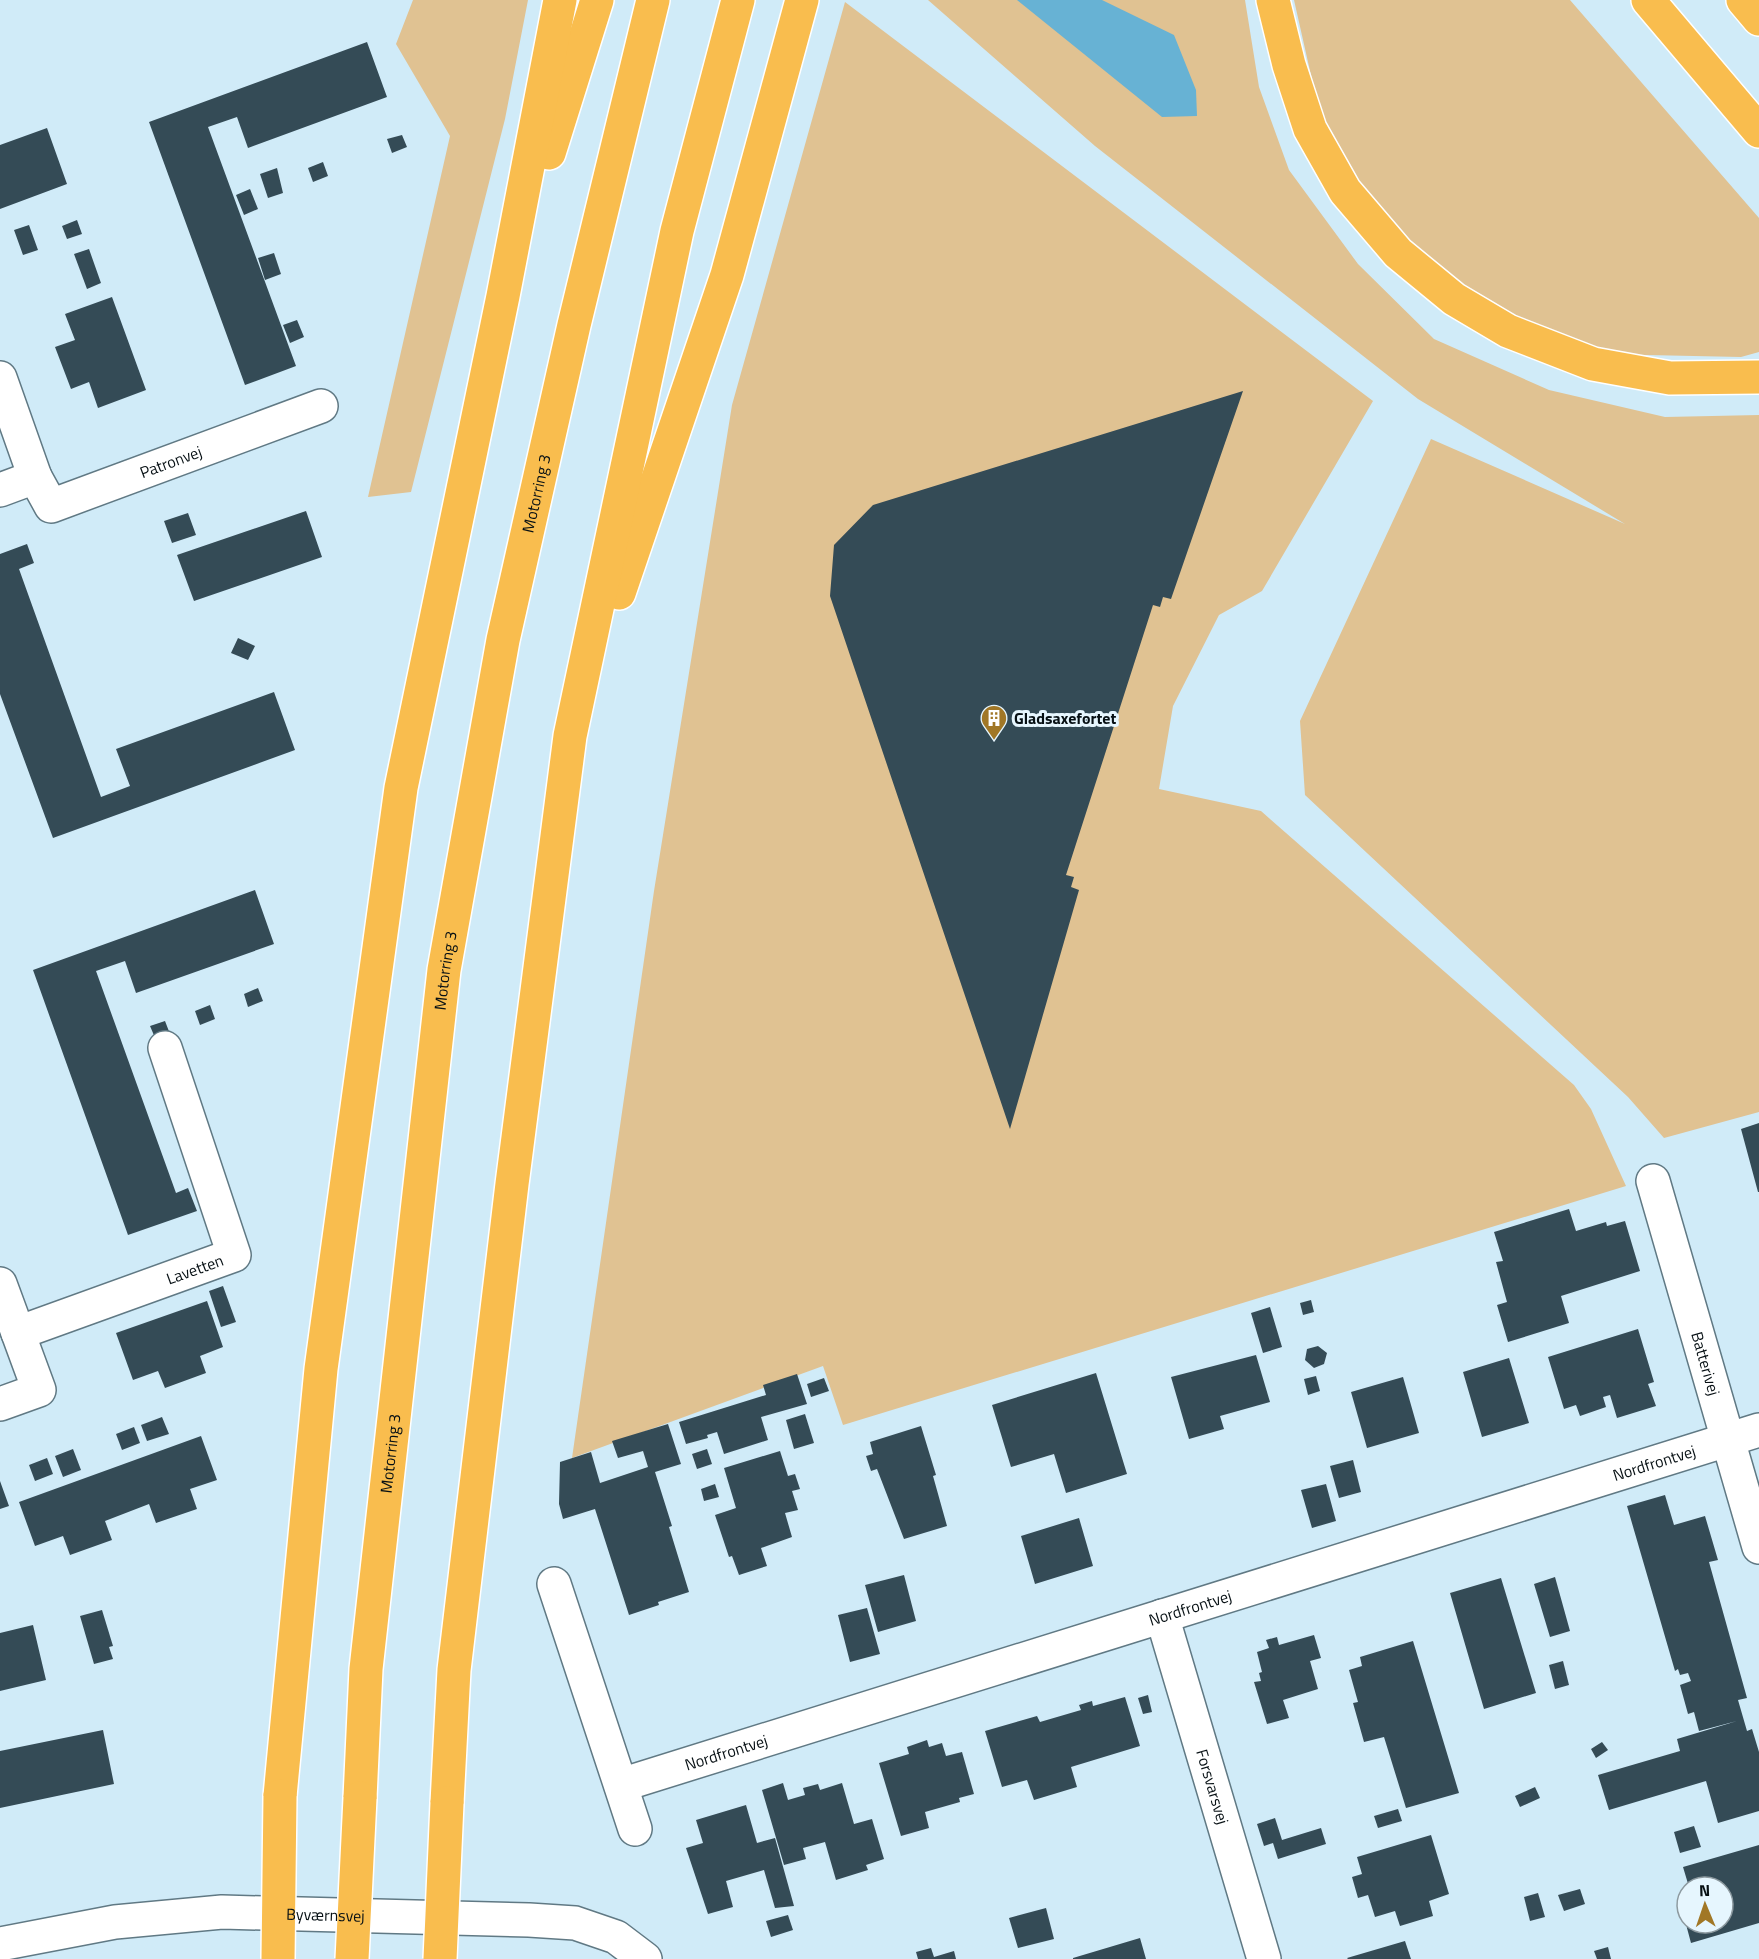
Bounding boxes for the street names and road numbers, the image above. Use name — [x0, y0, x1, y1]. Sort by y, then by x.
street label: Patronvej — [136, 439, 205, 484]
street label: Motorring 3 — [516, 452, 557, 535]
street label: Motorring 3 — [428, 929, 463, 1011]
street label: Lavetten — [163, 1248, 227, 1290]
street label: Batterivej — [1685, 1329, 1726, 1398]
street label: Motorring 3 — [374, 1413, 406, 1494]
street label: Nordfrontvej — [1610, 1439, 1698, 1487]
street label: Nordfrontvej — [1146, 1583, 1234, 1632]
street label: Nordfrontvej — [682, 1728, 770, 1776]
street label: Forsvarsvej — [1190, 1746, 1235, 1827]
street label: Byværnsvej — [286, 1902, 365, 1928]

